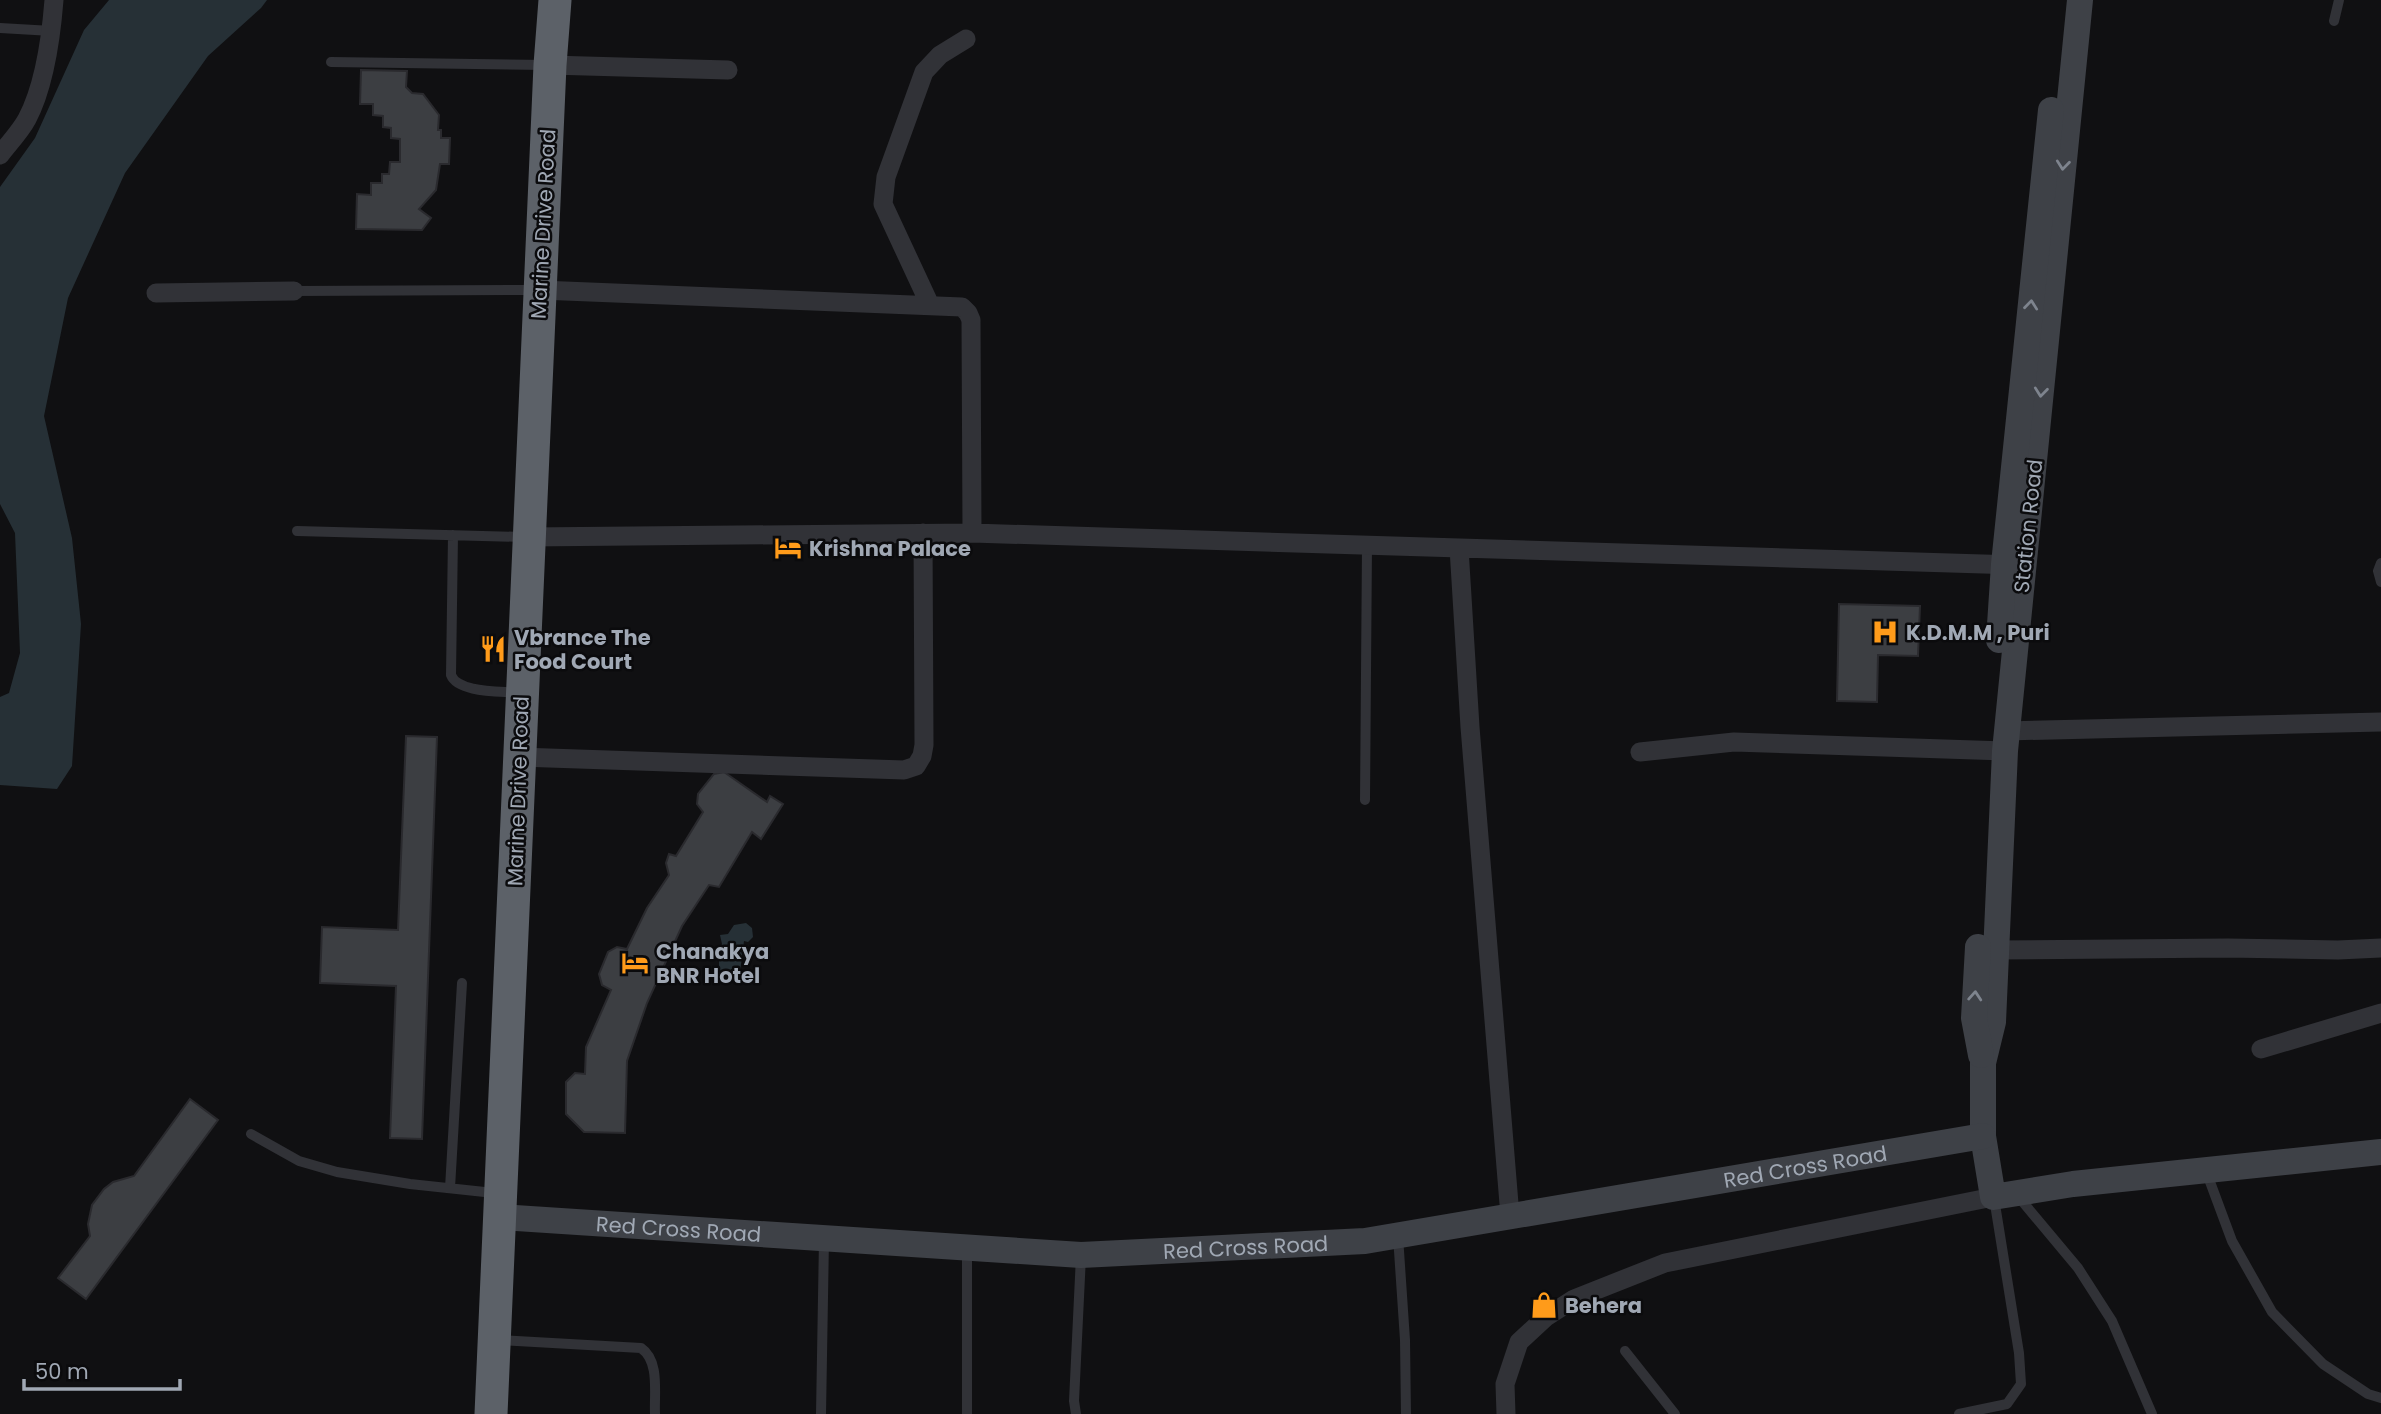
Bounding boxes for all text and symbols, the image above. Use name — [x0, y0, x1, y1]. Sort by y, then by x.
street label: Marine Drive Road — [524, 128, 562, 320]
one-way arrow — [2056, 160, 2071, 171]
one-way arrow — [2023, 300, 2038, 311]
one-way arrow — [2034, 387, 2049, 398]
street label: Station Road — [2007, 458, 2049, 594]
hotel icon: Krishna Palace — [773, 533, 803, 563]
place label: Krishna Palace — [809, 534, 971, 563]
hospital icon: K.D.M.M , Puri — [1870, 617, 1900, 647]
place label: K.D.M.M , Puri — [1906, 618, 2050, 647]
place label: Vbrance The Food Court — [514, 623, 651, 676]
restaurant icon: Vbrance The Food Court — [478, 634, 508, 664]
street label: Marine Drive Road — [500, 695, 536, 887]
place label: Chanakya BNR Hotel — [656, 937, 769, 990]
hotel icon: Chanakya BNR Hotel — [620, 948, 650, 978]
one-way arrow — [1967, 990, 1982, 1001]
street label: Red Cross Road — [1721, 1138, 1889, 1194]
street label: Red Cross Road — [595, 1209, 762, 1249]
street label: Red Cross Road — [1162, 1228, 1329, 1265]
shop icon: Behera — [1529, 1290, 1559, 1320]
place label: Behera — [1565, 1291, 1642, 1320]
scale bar — [24, 1348, 180, 1392]
text: 50 m — [35, 1357, 89, 1386]

